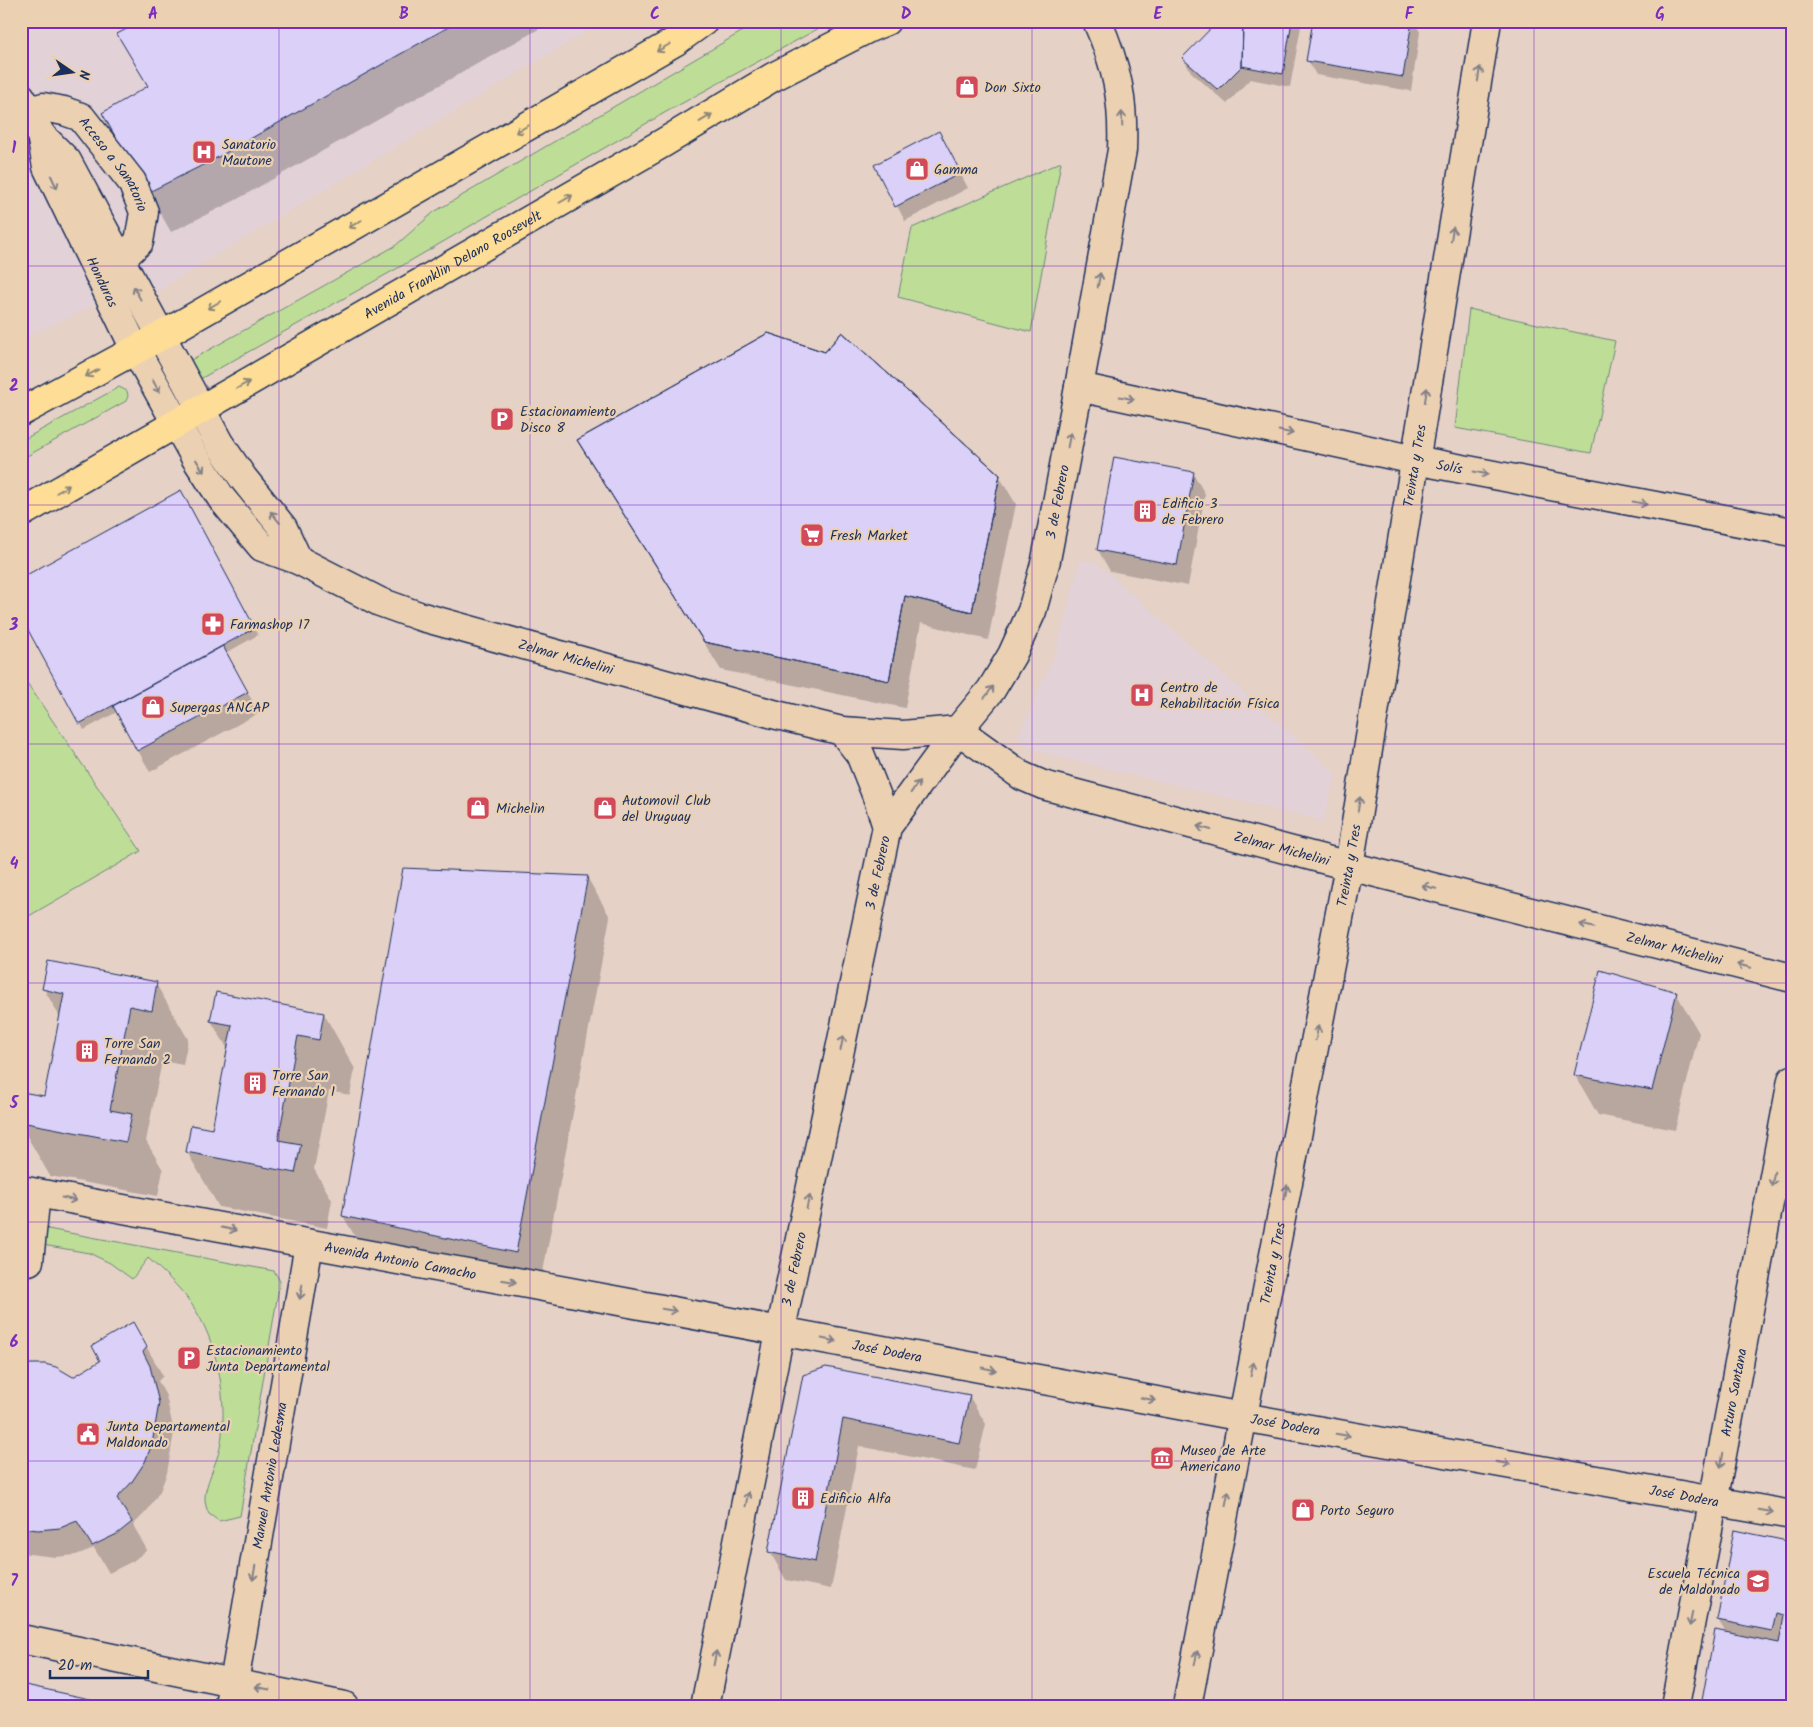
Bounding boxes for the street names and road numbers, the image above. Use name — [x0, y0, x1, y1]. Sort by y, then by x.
street label: Acceso a Sanatorio — [73, 112, 153, 215]
street label: Avenida Franklin Delano Roosevelt — [360, 205, 547, 325]
street label: Honduras — [80, 253, 123, 311]
street label: Treinta y Tres — [1398, 423, 1433, 509]
street label: Solís — [1434, 454, 1464, 481]
street label: 3 de Febrero — [1040, 463, 1076, 541]
street label: Zelmar Michelini — [515, 634, 617, 682]
street label: Treinta y Tres — [1331, 823, 1368, 909]
street label: Zelmar Michelini — [1231, 826, 1333, 873]
street label: 3 de Febrero — [860, 834, 897, 912]
street label: Zelmar Michelini — [1624, 926, 1725, 972]
street label: Treinta y Tres — [1255, 1220, 1292, 1306]
street label: 3 de Febrero — [776, 1230, 813, 1308]
street label: Avenida Antonio Camacho — [323, 1237, 478, 1286]
street label: José Dodera — [850, 1335, 924, 1369]
street label: Arturo Santana — [1716, 1347, 1754, 1439]
street label: Manuel Antonio Ledesma — [247, 1400, 294, 1551]
street label: José Dodera — [1249, 1409, 1322, 1443]
street label: José Dodera — [1647, 1480, 1721, 1514]

